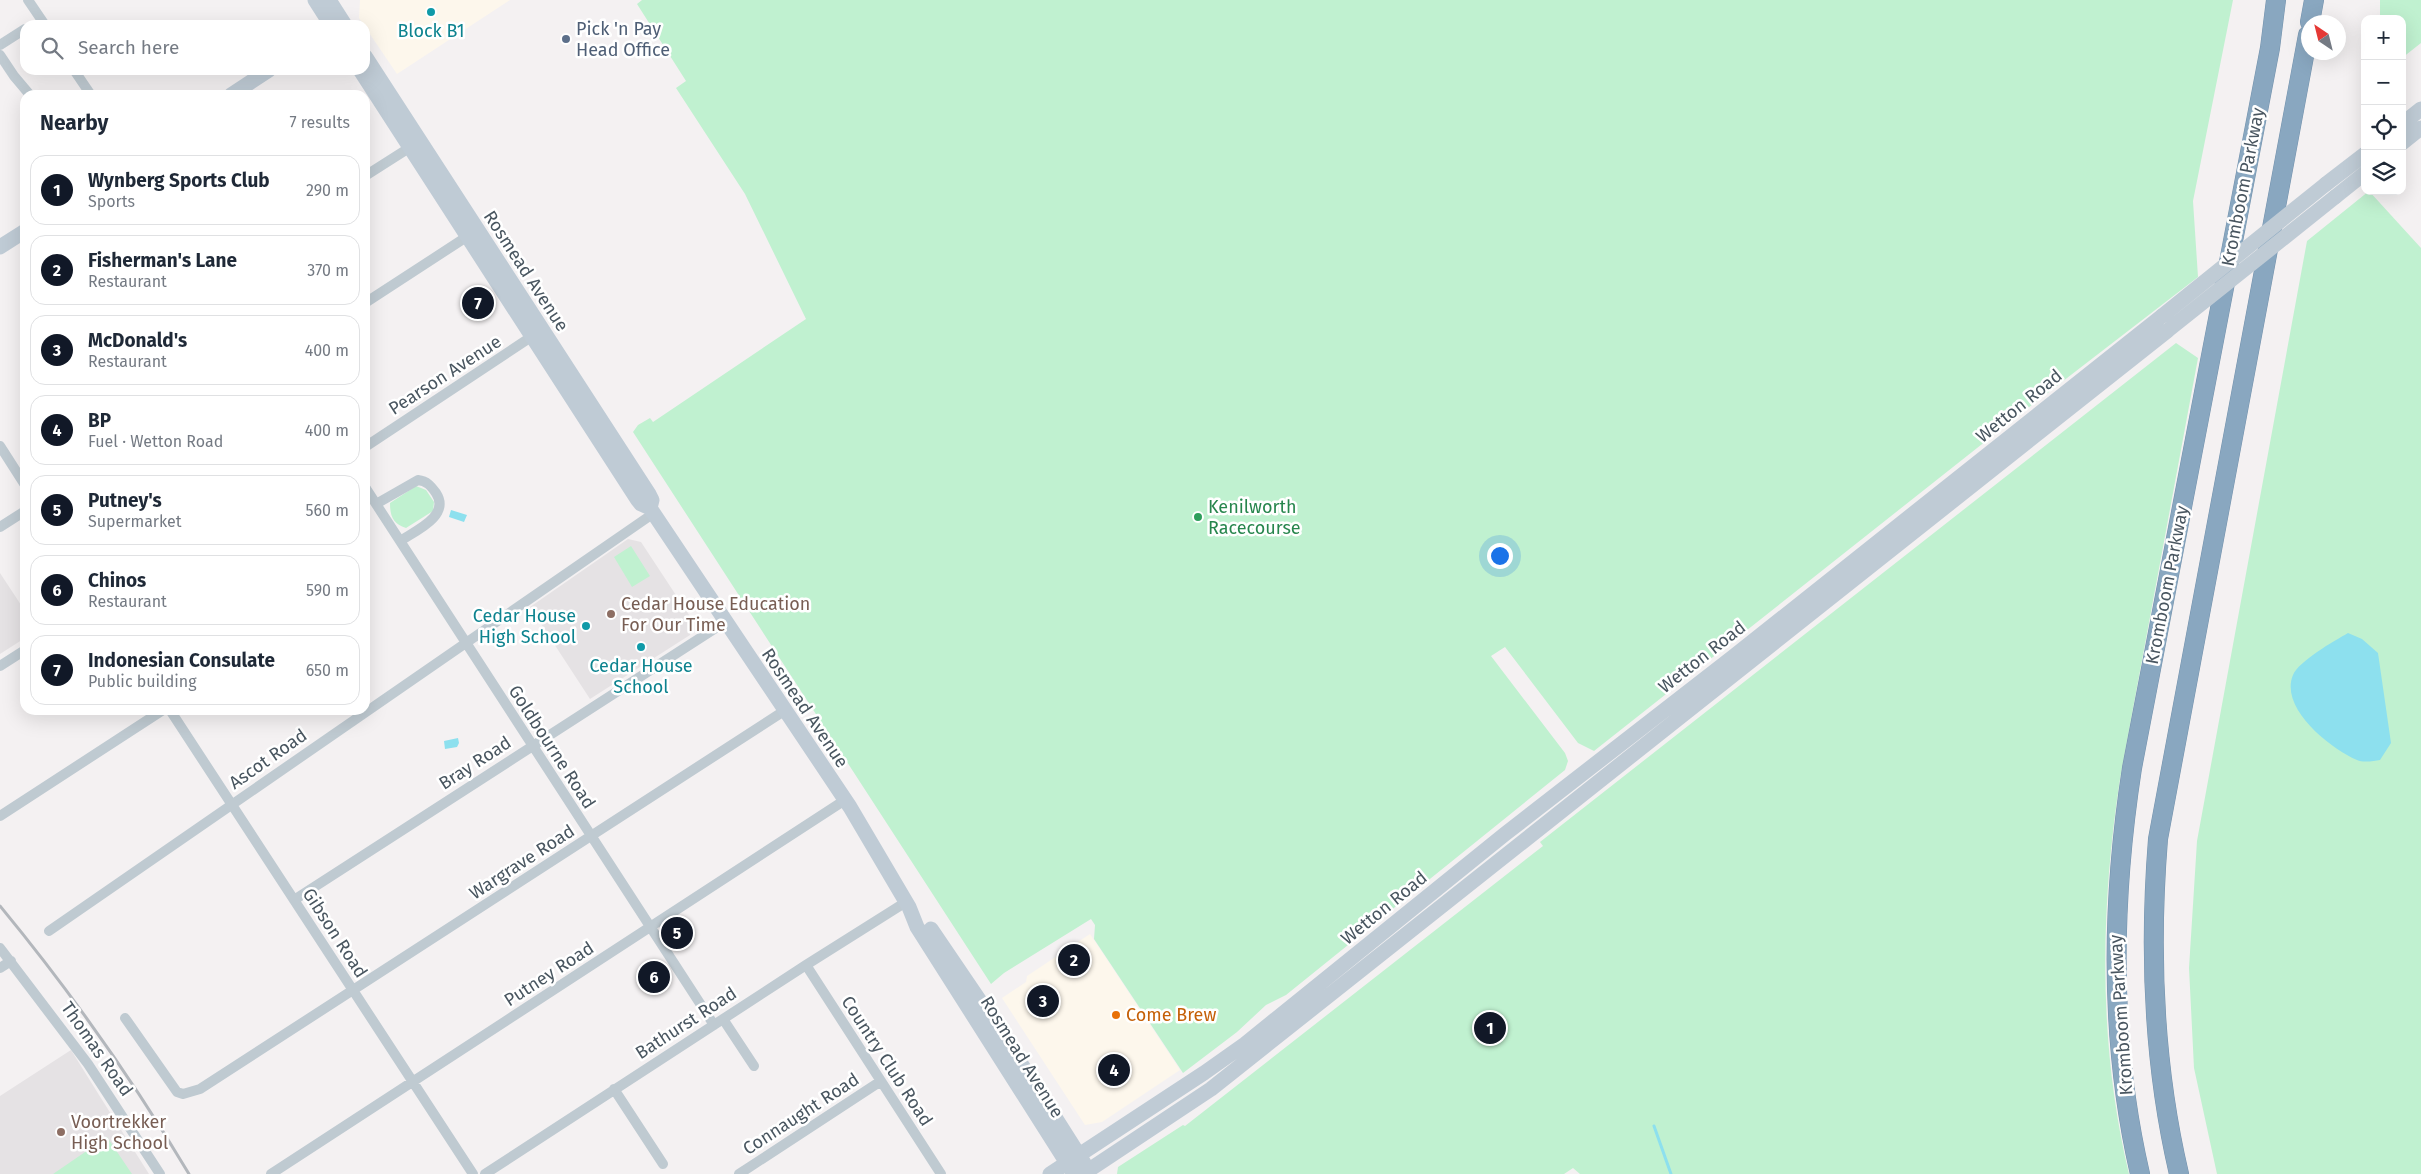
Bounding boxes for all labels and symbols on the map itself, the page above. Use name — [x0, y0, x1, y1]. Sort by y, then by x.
marker: Block B1 — [425, 6, 437, 18]
north arrow — [2301, 15, 2346, 60]
place label: Pick 'n Pay Head Office — [576, 18, 670, 61]
place label: Block B1 — [397, 20, 465, 42]
marker: Pick 'n Pay Head Office — [560, 33, 572, 45]
street label: Kromboom Parkway — [2217, 106, 2269, 268]
street label: Rosmead Avenue — [479, 206, 573, 336]
pin: 7 — [462, 284, 494, 322]
street label: Pearson Avenue — [384, 330, 506, 420]
street label: Wetton Road — [1971, 365, 2067, 447]
place label: Kenilworth Racecourse — [1208, 496, 1301, 539]
street label: Kromboom Parkway — [2141, 504, 2193, 666]
marker: Kenilworth Racecourse — [1192, 511, 1204, 523]
your location — [1487, 543, 1513, 569]
place label: Cedar House Education For Our Time — [621, 593, 810, 636]
place label: Cedar House High School — [473, 605, 576, 648]
marker: Cedar House Education For Our Time — [605, 608, 617, 620]
street label: Wetton Road — [1654, 616, 1750, 698]
marker: Cedar House High School — [580, 620, 592, 632]
marker: Cedar House School — [635, 641, 647, 653]
street label: Rosmead Avenue — [757, 644, 853, 772]
place label: Cedar House School — [589, 655, 693, 698]
street label: Goldbourne Road — [504, 681, 600, 813]
street label: Ascot Road — [225, 724, 311, 794]
street label: Bray Road — [435, 731, 515, 795]
street label: Wargrave Road — [465, 820, 579, 904]
street label: Wetton Road — [1336, 867, 1432, 949]
street label: Gibson Road — [298, 884, 372, 982]
pin: 5 — [661, 914, 693, 952]
street label: Kromboom Parkway — [2104, 934, 2138, 1096]
street label: Putney Road — [500, 937, 598, 1011]
pin: 2 — [1058, 941, 1090, 979]
pin: 6 — [638, 958, 670, 996]
street label: Bathurst Road — [631, 982, 741, 1064]
pin: 3 — [1027, 982, 1059, 1020]
street label: Country Club Road — [837, 992, 937, 1130]
street label: Rosmead Avenue — [976, 992, 1068, 1122]
street label: Thomas Road — [56, 998, 138, 1100]
place label: Come Brew — [1126, 1004, 1216, 1026]
marker: Come Brew — [1110, 1009, 1122, 1021]
pin: 1 — [1474, 1009, 1506, 1047]
pin: 4 — [1098, 1051, 1130, 1089]
street label: Connaught Road — [739, 1068, 863, 1160]
place label: Voortrekker High School — [71, 1111, 168, 1154]
marker: Voortrekker High School — [55, 1126, 67, 1138]

